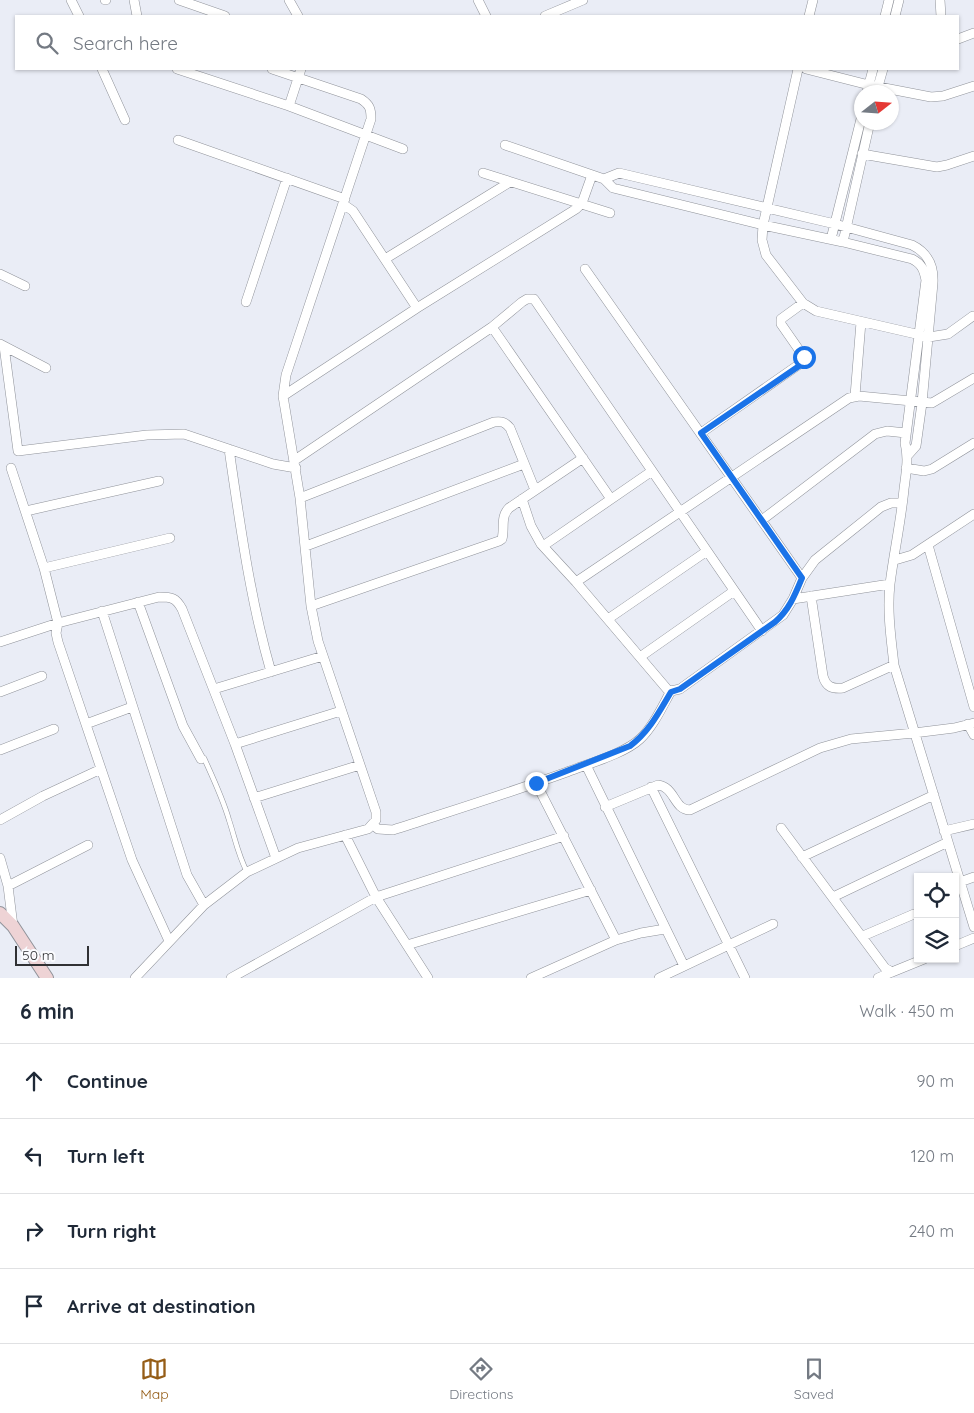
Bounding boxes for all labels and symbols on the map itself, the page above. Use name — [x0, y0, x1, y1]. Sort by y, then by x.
north arrow — [854, 85, 899, 130]
route start — [793, 346, 816, 369]
route end — [525, 772, 548, 795]
scale bar — [15, 943, 89, 966]

